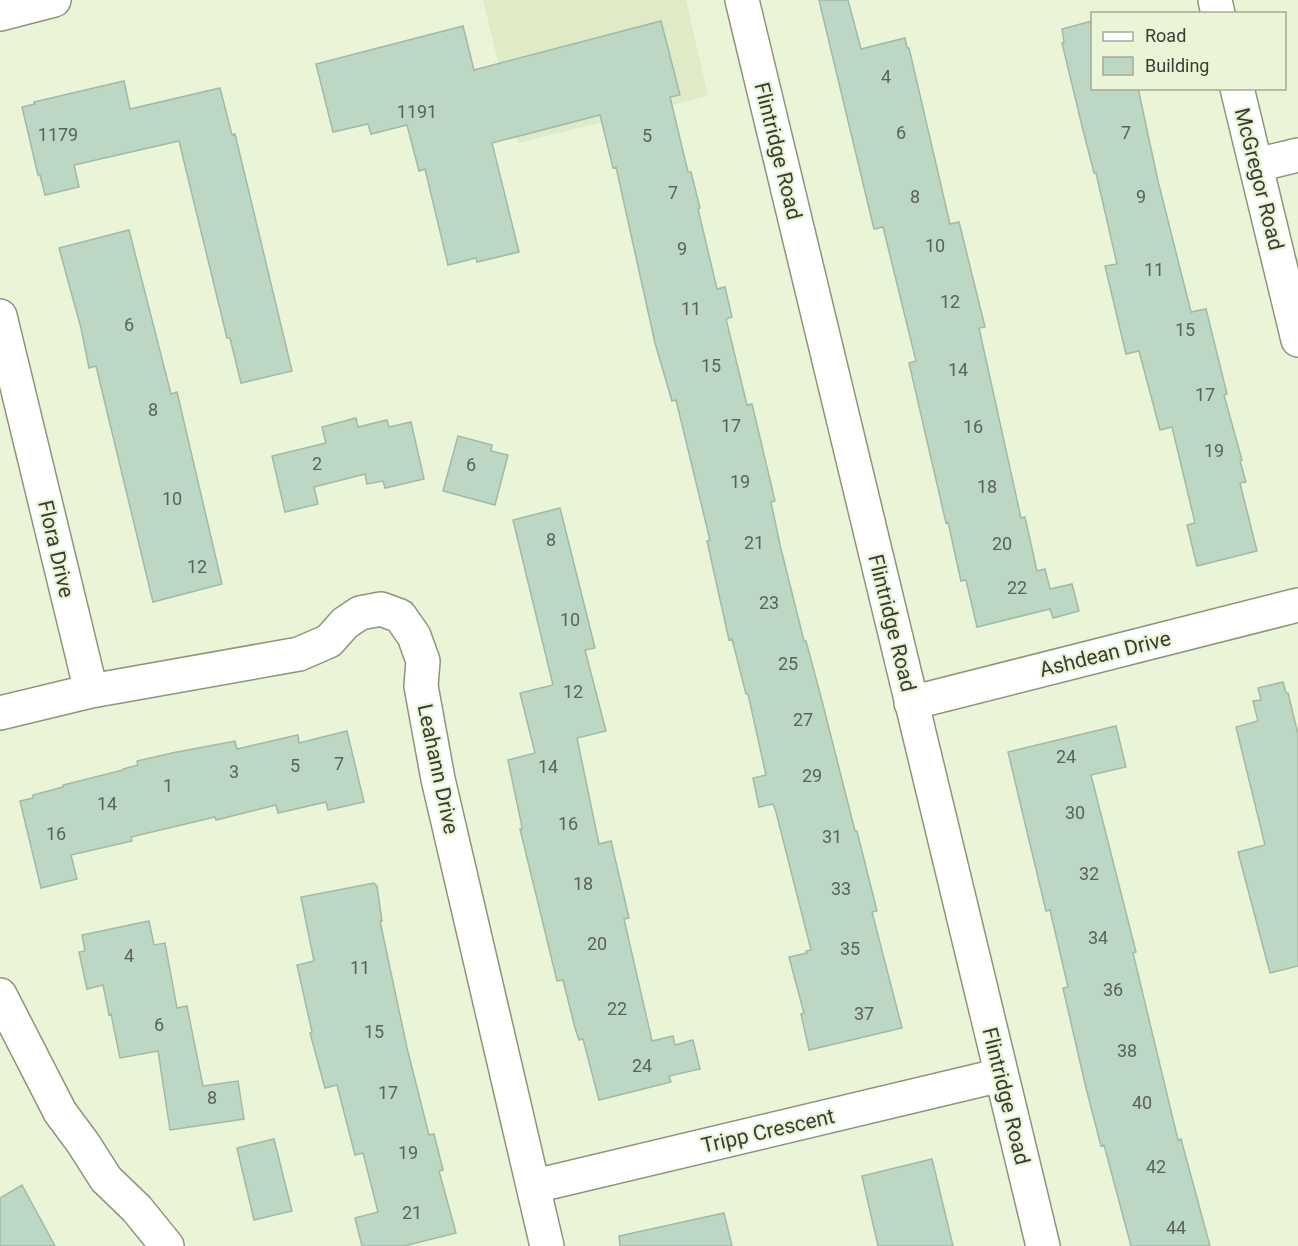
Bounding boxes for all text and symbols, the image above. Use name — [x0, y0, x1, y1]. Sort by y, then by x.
legend — [1091, 12, 1286, 90]
text: Road — [1145, 25, 1186, 46]
text: Building — [1145, 55, 1209, 76]
house number: 4 — [881, 66, 891, 87]
street label: Flintridge Road — [749, 80, 807, 222]
house number: 1191 — [397, 101, 437, 122]
street label: McGregor Road — [1230, 105, 1288, 253]
house number: 6 — [896, 122, 906, 143]
house number: 7 — [1121, 122, 1131, 143]
house number: 1179 — [38, 124, 78, 145]
house number: 5 — [642, 125, 652, 146]
house number: 7 — [668, 182, 678, 203]
house number: 8 — [910, 186, 920, 207]
house number: 9 — [1136, 186, 1146, 207]
house number: 10 — [925, 235, 945, 256]
house number: 9 — [677, 238, 687, 259]
house number: 11 — [1144, 259, 1164, 280]
house number: 12 — [940, 291, 960, 312]
house number: 11 — [681, 298, 701, 319]
house number: 6 — [124, 314, 134, 335]
house number: 15 — [1175, 319, 1195, 340]
house number: 15 — [701, 355, 721, 376]
house number: 14 — [948, 359, 968, 380]
house number: 17 — [1195, 384, 1215, 405]
house number: 8 — [148, 399, 158, 420]
house number: 17 — [721, 415, 741, 436]
house number: 16 — [963, 416, 983, 437]
house number: 19 — [1204, 440, 1224, 461]
house number: 2 — [312, 453, 322, 474]
house number: 6 — [466, 454, 476, 475]
house number: 19 — [730, 471, 750, 492]
house number: 18 — [977, 476, 997, 497]
house number: 10 — [162, 488, 182, 509]
street label: Flora Drive — [33, 498, 79, 600]
house number: 8 — [546, 529, 556, 550]
house number: 21 — [744, 532, 764, 553]
house number: 20 — [992, 533, 1012, 554]
street label: Flintridge Road — [863, 552, 921, 694]
house number: 12 — [187, 556, 207, 577]
house number: 22 — [1007, 577, 1027, 598]
house number: 23 — [759, 592, 779, 613]
house number: 10 — [560, 609, 580, 630]
street label: Ashdean Drive — [1037, 626, 1173, 682]
house number: 25 — [778, 653, 798, 674]
house number: 12 — [563, 681, 583, 702]
street label: Leahann Drive — [412, 702, 464, 836]
house number: 27 — [793, 709, 813, 730]
house number: 24 — [1056, 746, 1076, 767]
house number: 7 — [334, 753, 344, 774]
house number: 5 — [290, 755, 300, 776]
house number: 14 — [538, 756, 558, 777]
house number: 3 — [229, 761, 239, 782]
house number: 29 — [802, 765, 822, 786]
house number: 1 — [163, 775, 173, 796]
house number: 14 — [97, 793, 117, 814]
house number: 30 — [1065, 802, 1085, 823]
house number: 16 — [558, 813, 578, 834]
house number: 16 — [46, 823, 66, 844]
house number: 31 — [822, 826, 842, 847]
house number: 32 — [1079, 863, 1099, 884]
house number: 18 — [573, 873, 593, 894]
house number: 33 — [831, 878, 851, 899]
house number: 34 — [1088, 927, 1108, 948]
house number: 20 — [587, 933, 607, 954]
house number: 35 — [840, 938, 860, 959]
house number: 4 — [124, 945, 134, 966]
house number: 11 — [350, 957, 370, 978]
house number: 36 — [1103, 979, 1123, 1000]
house number: 22 — [607, 998, 627, 1019]
house number: 37 — [854, 1003, 874, 1024]
house number: 6 — [154, 1014, 164, 1035]
house number: 15 — [364, 1021, 384, 1042]
street label: Flintridge Road — [977, 1025, 1035, 1167]
house number: 38 — [1117, 1040, 1137, 1061]
house number: 24 — [632, 1055, 652, 1076]
house number: 17 — [378, 1082, 398, 1103]
house number: 8 — [207, 1087, 217, 1108]
house number: 40 — [1132, 1092, 1152, 1113]
street label: Tripp Crescent — [699, 1104, 837, 1158]
house number: 19 — [398, 1142, 418, 1163]
house number: 42 — [1146, 1156, 1166, 1177]
house number: 21 — [402, 1202, 422, 1223]
house number: 44 — [1166, 1217, 1186, 1238]

